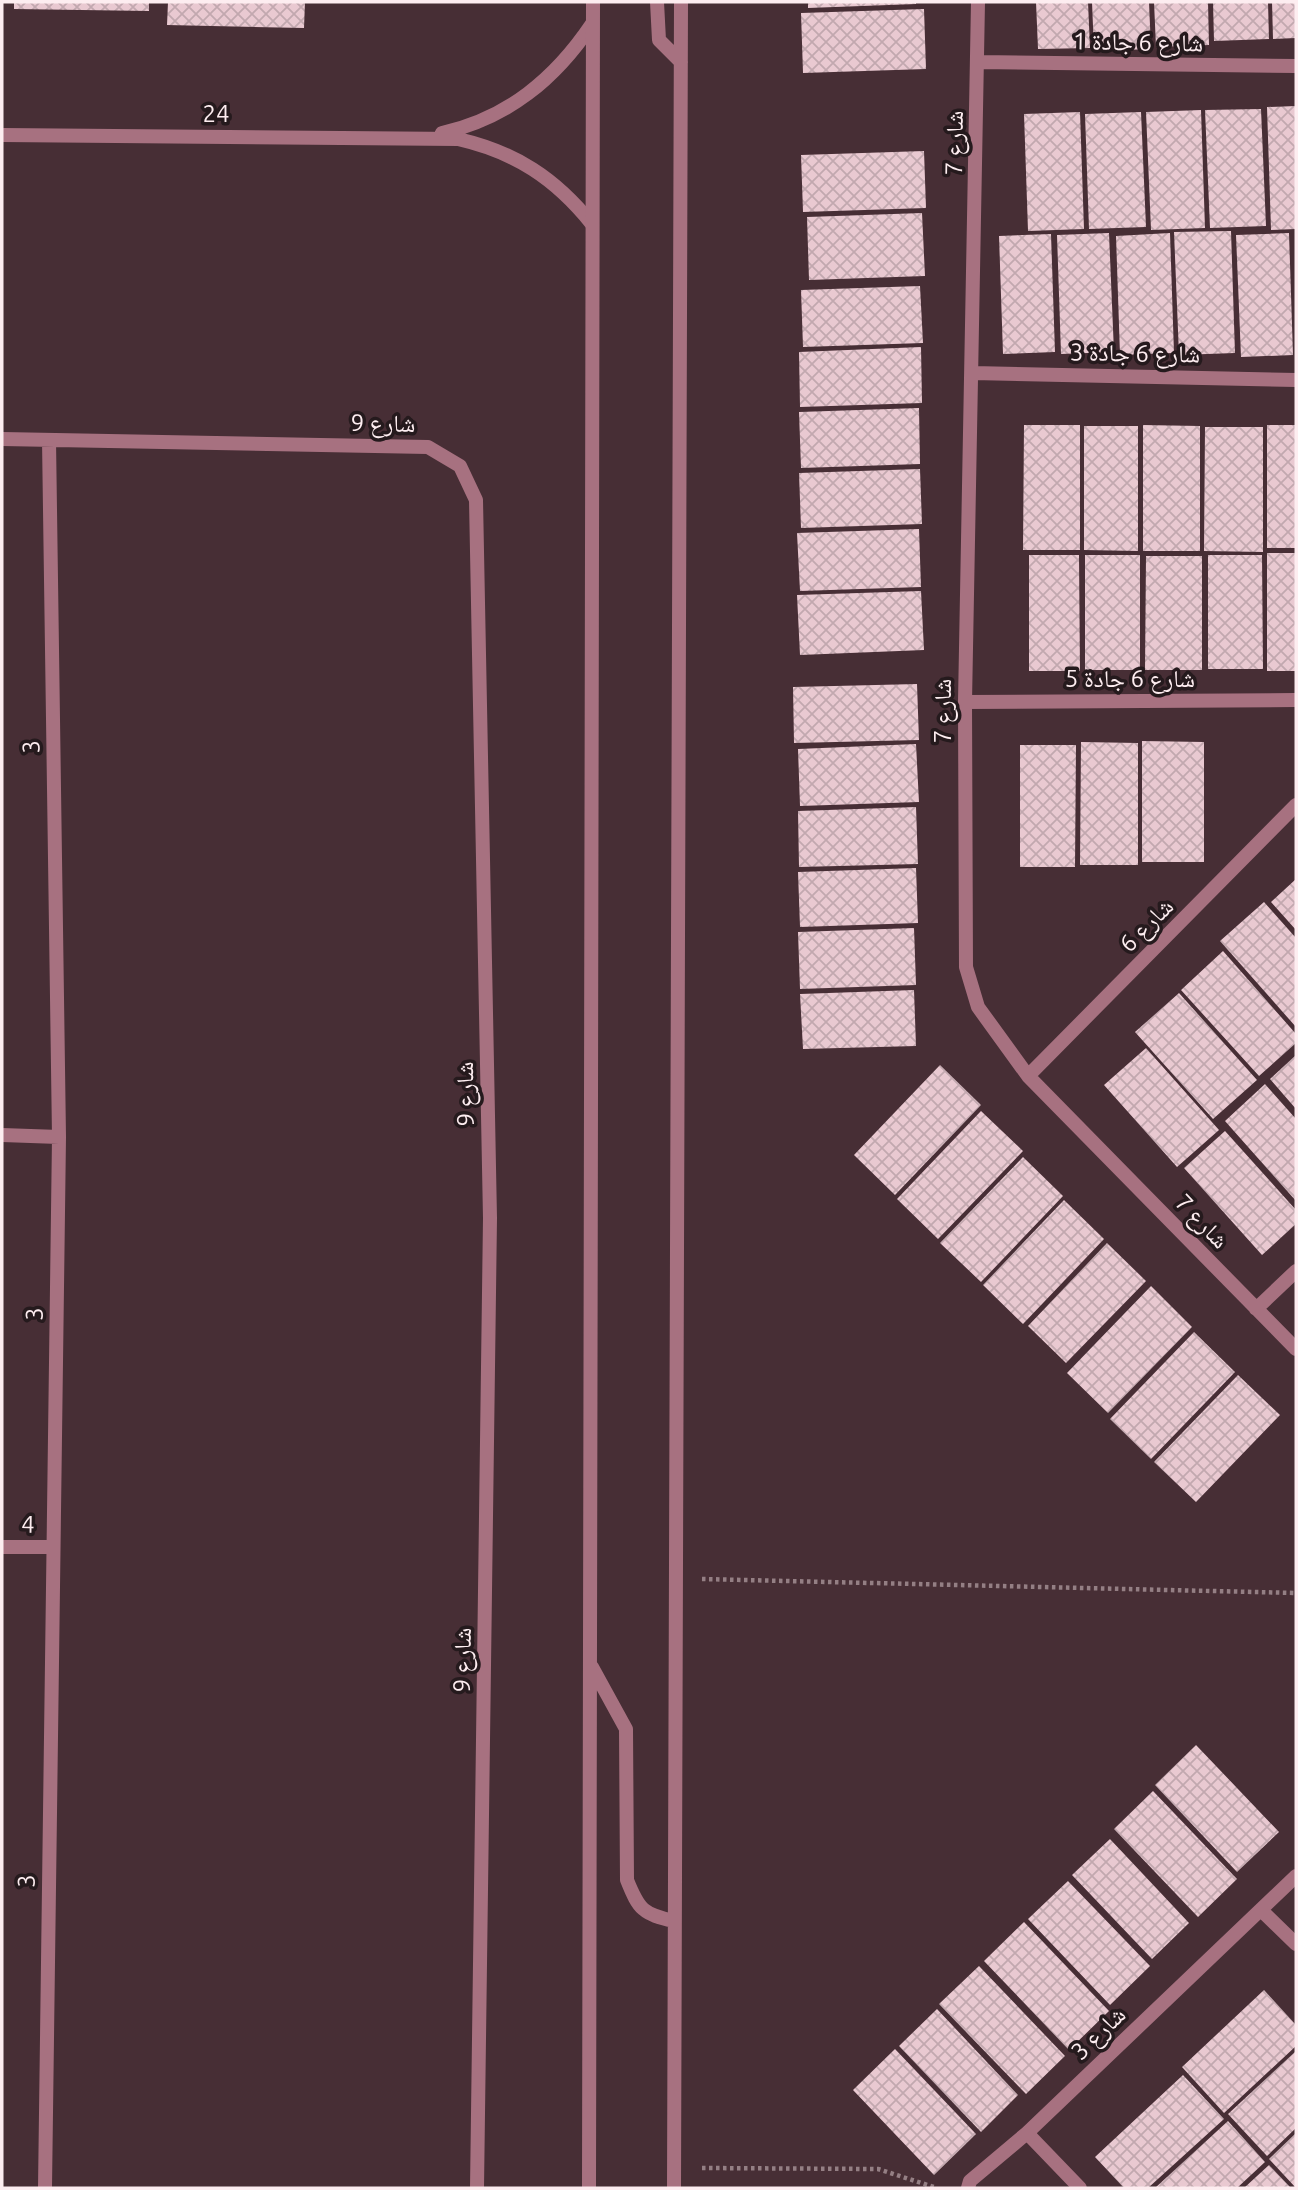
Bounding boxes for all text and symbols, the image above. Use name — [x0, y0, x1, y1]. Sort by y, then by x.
street label: شارع 6 جادة 1 — [1073, 27, 1203, 59]
street label: 24 — [202, 100, 230, 127]
street label: شارع 7 — [940, 110, 970, 176]
street label: شارع 6 جادة 3 — [1070, 338, 1200, 370]
street label: شارع 9 — [350, 409, 416, 439]
street label: شارع 6 جادة 5 — [1065, 665, 1195, 694]
street label: شارع 7 — [929, 679, 958, 743]
street label: 3 — [17, 740, 45, 754]
street label: شارع 6 — [1114, 893, 1180, 959]
street label: شارع 9 — [451, 1061, 481, 1127]
street label: شارع 7 — [1168, 1188, 1234, 1255]
street label: 3 — [20, 1307, 48, 1321]
street label: 4 — [21, 1510, 35, 1538]
street label: شارع 9 — [448, 1627, 478, 1693]
street label: 3 — [12, 1874, 40, 1888]
street label: شارع 3 — [1065, 2001, 1132, 2067]

